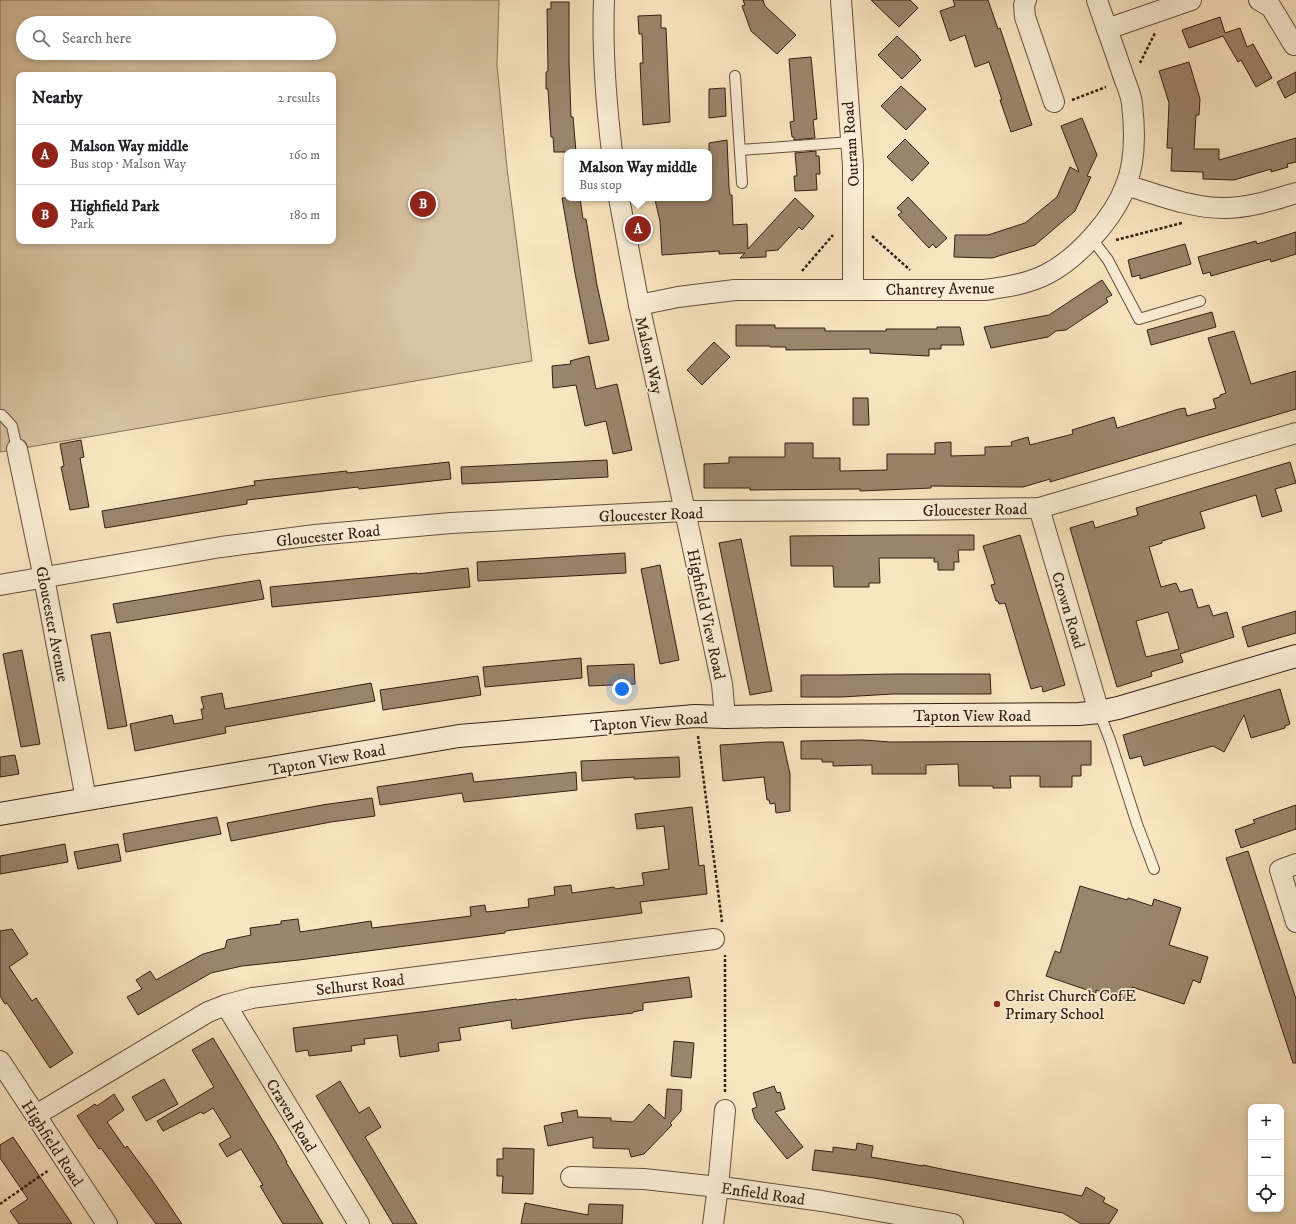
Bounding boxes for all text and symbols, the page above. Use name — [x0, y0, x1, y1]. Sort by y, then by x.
search box — [16, 16, 336, 60]
icon: search — [30, 27, 52, 49]
text: Search here — [62, 29, 131, 48]
text: Nearby — [32, 87, 82, 109]
text: 2 results — [278, 90, 320, 106]
street label: Outram Road — [838, 101, 864, 187]
text: Malson Way middle — [70, 137, 188, 156]
text: A — [41, 147, 49, 163]
text: 160 m — [289, 147, 320, 163]
popup — [564, 149, 712, 201]
text: Bus stop · Malson Way — [70, 156, 186, 172]
text: Malson Way middle — [579, 158, 697, 177]
text: Bus stop — [579, 177, 622, 193]
pin: B — [410, 189, 436, 219]
text: Highfield Park — [70, 197, 160, 216]
text: B — [41, 207, 49, 223]
text: 180 m — [289, 207, 320, 223]
pin: A — [625, 214, 651, 244]
text: Park — [70, 216, 94, 232]
street label: Chantrey Avenue — [885, 278, 995, 300]
street label: Malson Way — [630, 314, 668, 396]
street label: Gloucester Road — [923, 499, 1027, 521]
street label: Gloucester Road — [598, 503, 704, 527]
street label: Gloucester Road — [275, 521, 381, 551]
street label: Highfield View Road — [682, 547, 730, 681]
street label: Gloucester Avenue — [31, 565, 73, 684]
street label: Crown Road — [1047, 569, 1089, 651]
your location — [612, 679, 632, 699]
street label: Tapton View Road — [913, 706, 1031, 726]
street label: Tapton View Road — [590, 708, 709, 736]
street label: Tapton View Road — [267, 740, 387, 780]
street label: Selhurst Road — [315, 970, 405, 1000]
place label: Christ Church CofE Primary School — [1005, 986, 1136, 1024]
marker: Christ Church CofE Primary School — [992, 999, 1002, 1009]
street label: Craven Road — [262, 1075, 321, 1156]
street label: Highfield Road — [17, 1097, 87, 1190]
map controls — [1248, 1104, 1284, 1212]
button: + — [1248, 1104, 1284, 1140]
button: − — [1248, 1140, 1284, 1176]
button: locate — [1248, 1176, 1284, 1212]
street label: Enfield Road — [720, 1178, 806, 1210]

